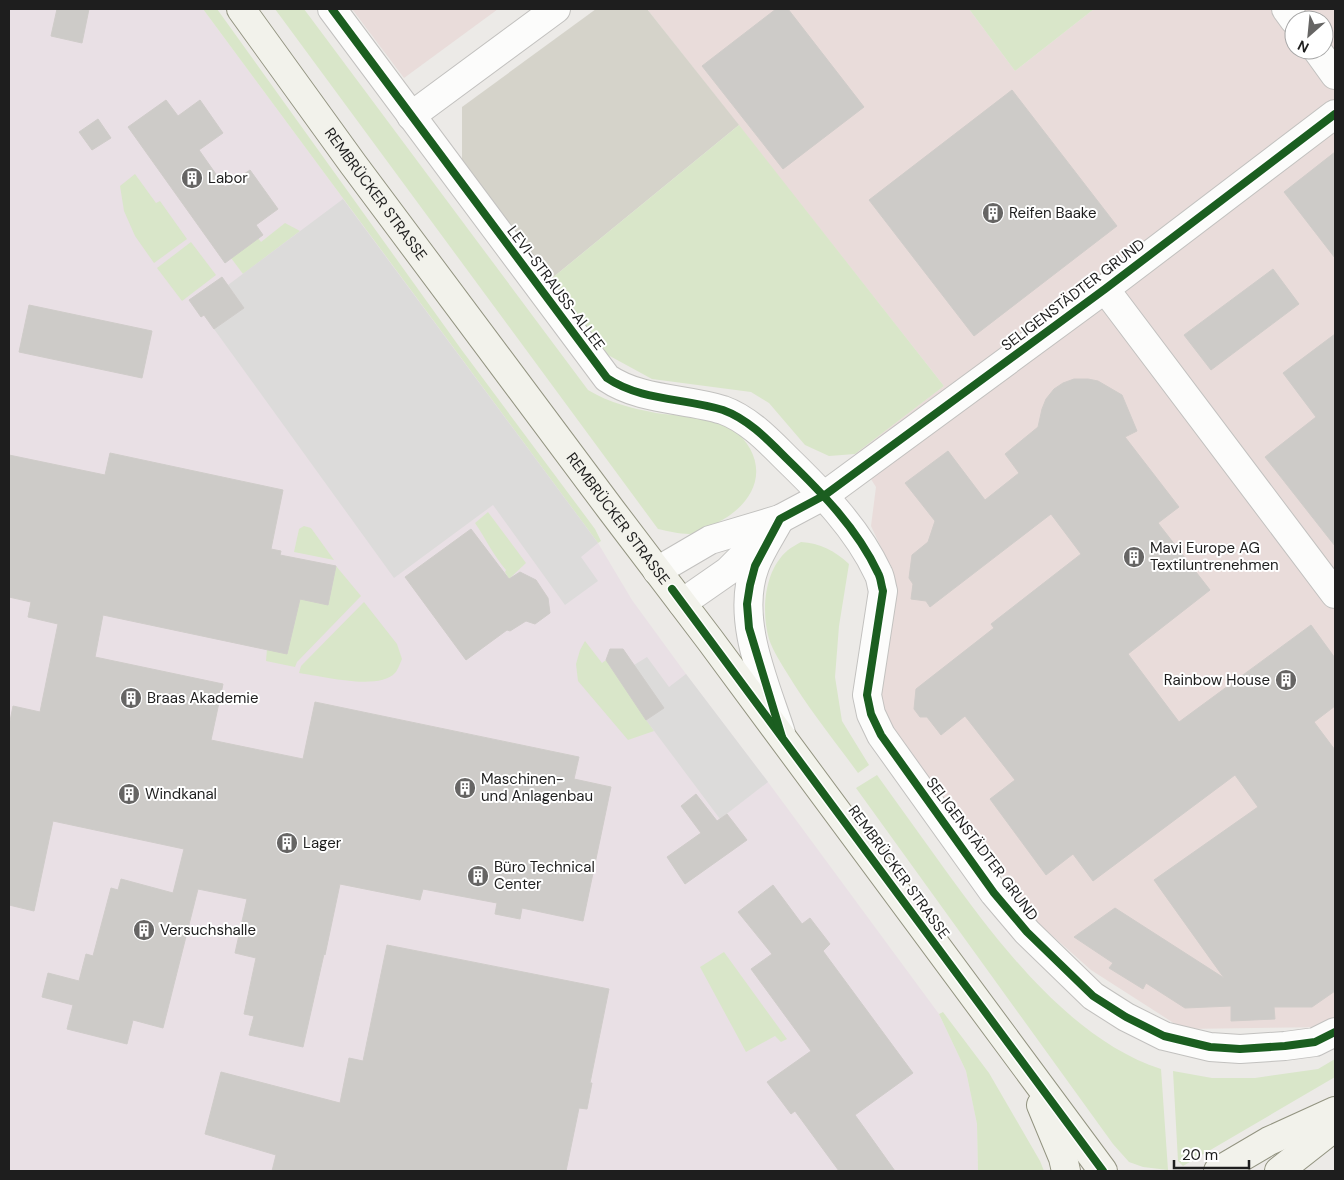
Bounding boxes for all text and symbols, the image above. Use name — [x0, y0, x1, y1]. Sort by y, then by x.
north arrow — [1284, 10, 1334, 60]
text: N — [1294, 36, 1312, 57]
street label: REMBRÜCKER STRASSE — [320, 124, 432, 265]
building icon: Labor — [180, 166, 204, 190]
place label: Labor — [208, 168, 248, 188]
building icon: Reifen Baake — [981, 201, 1005, 225]
place label: Reifen Baake — [1009, 203, 1096, 223]
street label: LEVI-STRAUSS-ALLEE — [503, 222, 609, 354]
street label: SELIGENSTÄDTER GRUND — [997, 234, 1149, 356]
street label: REMBRÜCKER STRASSE — [562, 449, 674, 589]
place label: Mavi Europe AG Textiluntrenehmen — [1150, 538, 1279, 575]
building icon: Mavi Europe AG Textiluntrenehmen — [1122, 545, 1146, 569]
building icon: Rainbow House — [1274, 668, 1298, 692]
place label: Rainbow House — [1164, 670, 1270, 690]
building icon: Braas Akademie — [119, 686, 143, 710]
place label: Braas Akademie — [147, 688, 258, 708]
place label: Maschinen- und Anlagenbau — [481, 769, 593, 806]
street label: SELIGENSTÄDTER GRUND — [921, 773, 1043, 925]
building icon: Maschinen- und Anlagenbau — [453, 776, 477, 800]
building icon: Windkanal — [117, 782, 141, 806]
place label: Windkanal — [145, 784, 217, 804]
street label: REMBRÜCKER STRASSE — [844, 801, 954, 943]
building icon: Lager — [275, 831, 299, 855]
place label: Lager — [303, 833, 342, 853]
place label: Büro Technical Center — [494, 857, 595, 894]
building icon: Büro Technical Center — [466, 864, 490, 888]
building icon: Versuchshalle — [132, 918, 156, 942]
place label: Versuchshalle — [160, 920, 256, 940]
scale bar — [1174, 1138, 1249, 1170]
text: 20 m — [1182, 1145, 1218, 1165]

